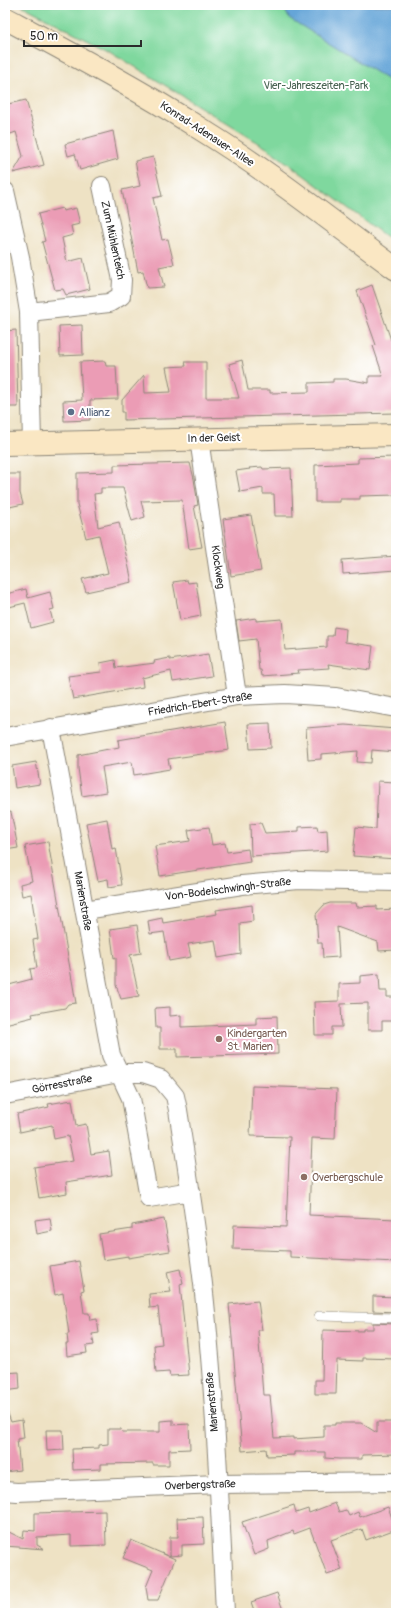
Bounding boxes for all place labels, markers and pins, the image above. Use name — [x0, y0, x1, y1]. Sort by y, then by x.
place label: Allianz — [79, 406, 110, 419]
marker: Allianz — [66, 407, 76, 417]
place label: Kindergarten St. Marien — [227, 1027, 287, 1053]
marker: Kindergarten St. Marien — [214, 1034, 224, 1044]
place label: Overbergschule — [312, 1171, 383, 1184]
marker: Overbergschule — [299, 1172, 309, 1182]

